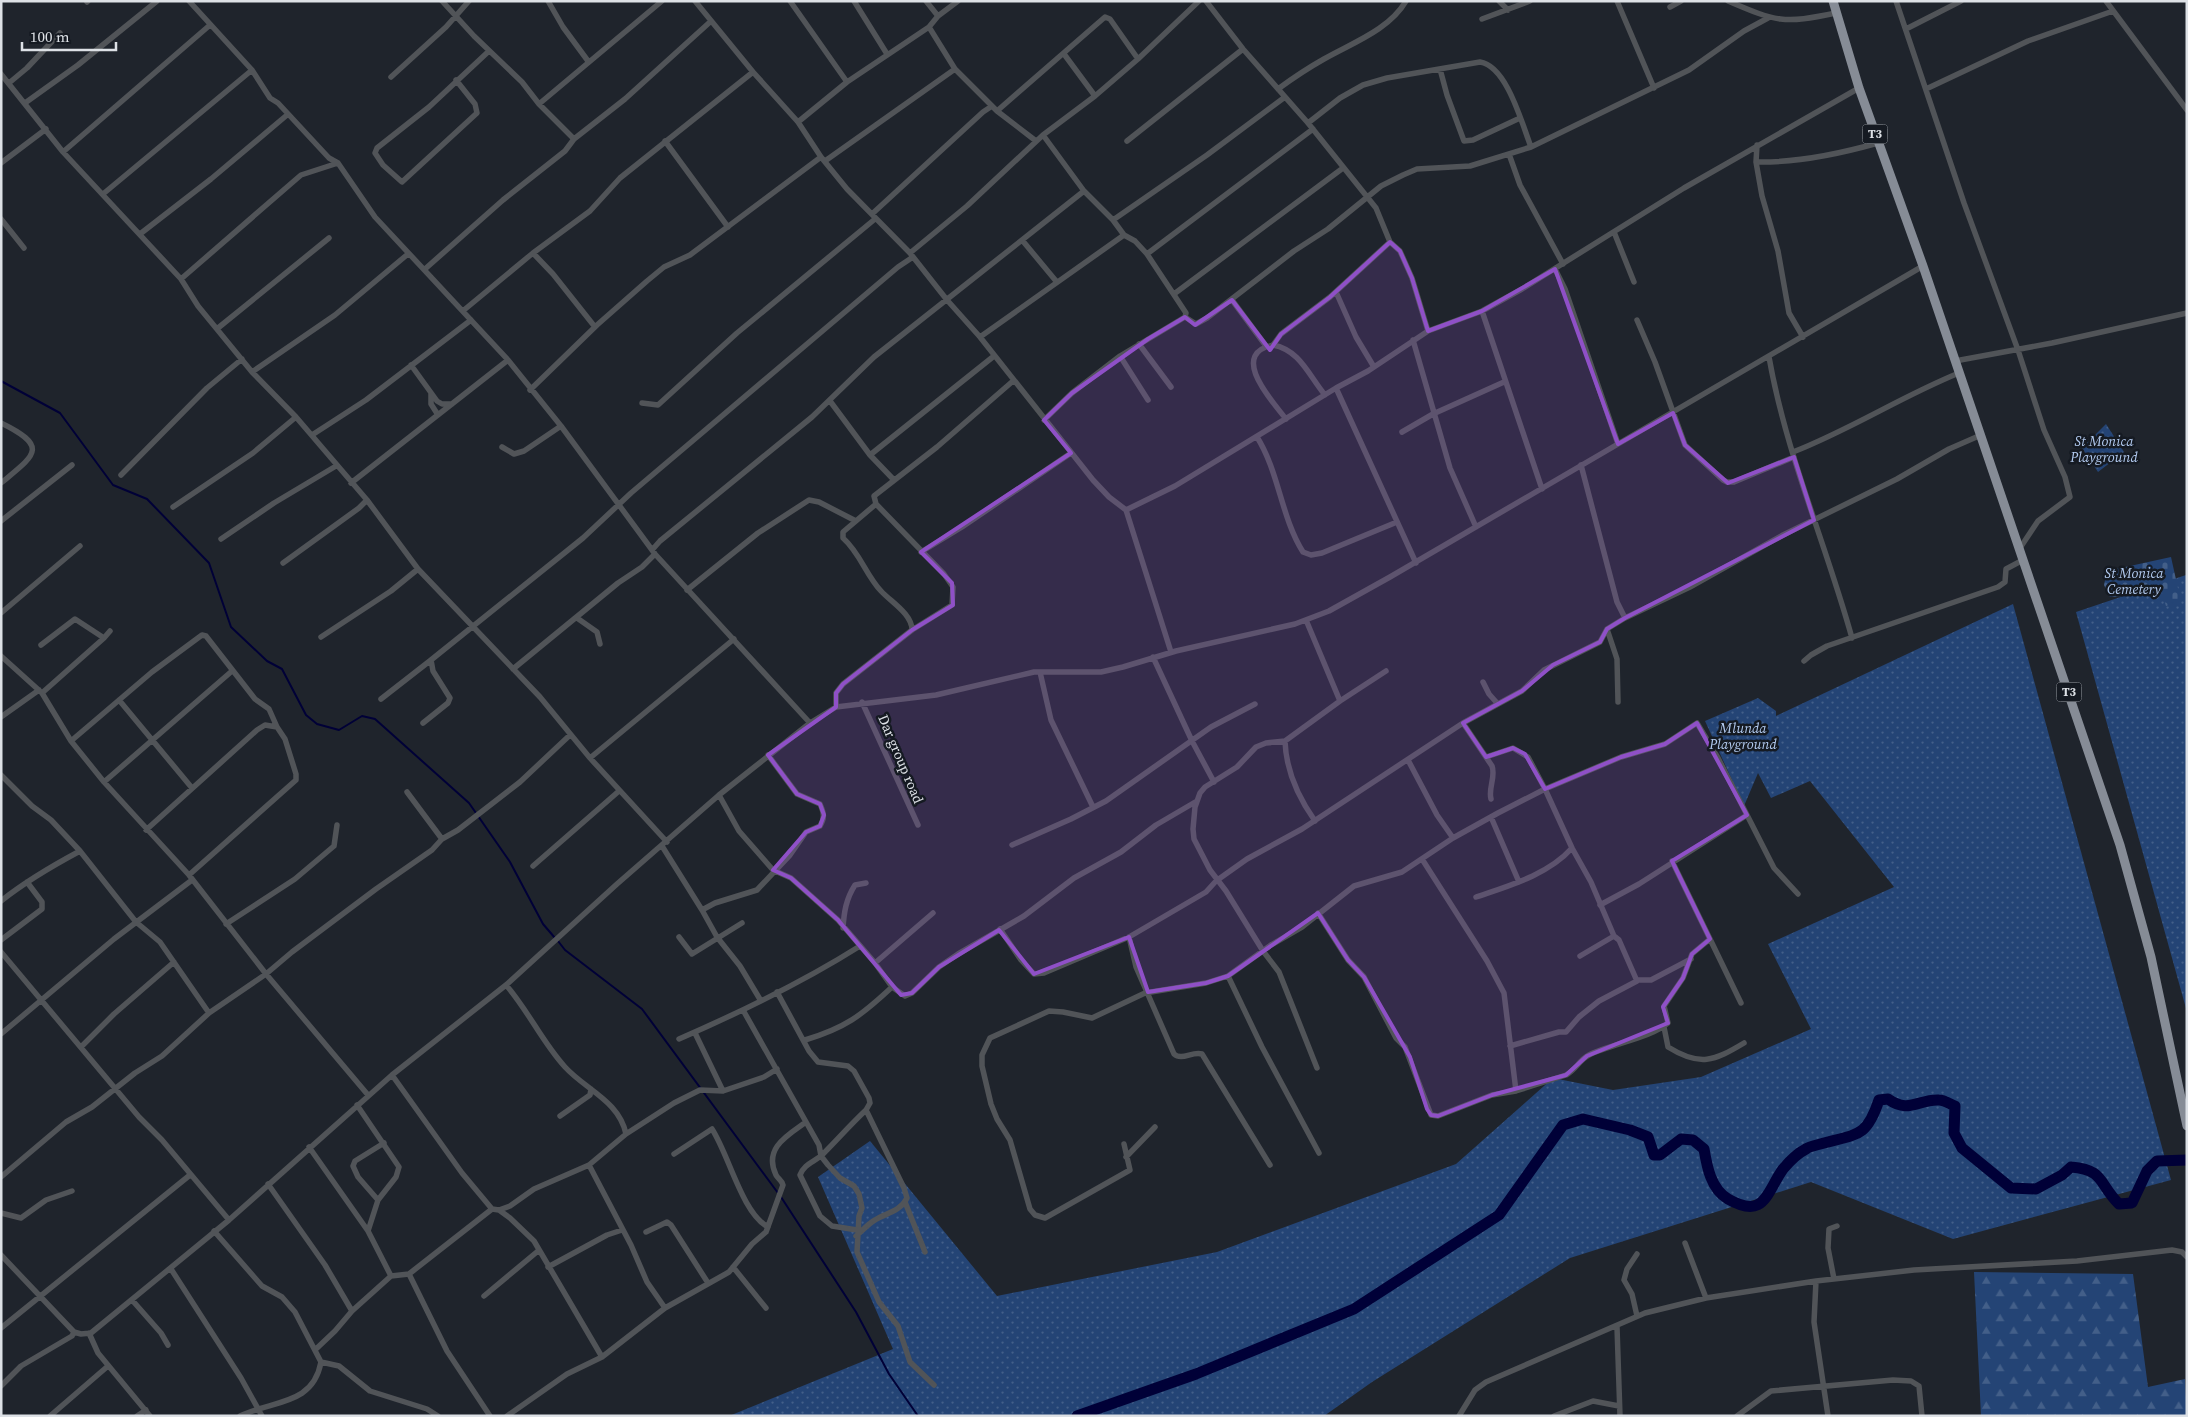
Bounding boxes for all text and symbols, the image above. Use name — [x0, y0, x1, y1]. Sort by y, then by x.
scale bar — [22, 20, 116, 52]
text: 100 m — [30, 26, 70, 47]
road number: T3 — [1862, 125, 1888, 144]
park label: St Monica Playground — [2069, 431, 2138, 467]
park label: St Monica Cemetery — [2105, 563, 2164, 599]
road number: T3 — [2056, 682, 2082, 702]
street label: Dar group road — [873, 711, 929, 807]
park label: Mlunda Playground — [1708, 718, 1777, 754]

